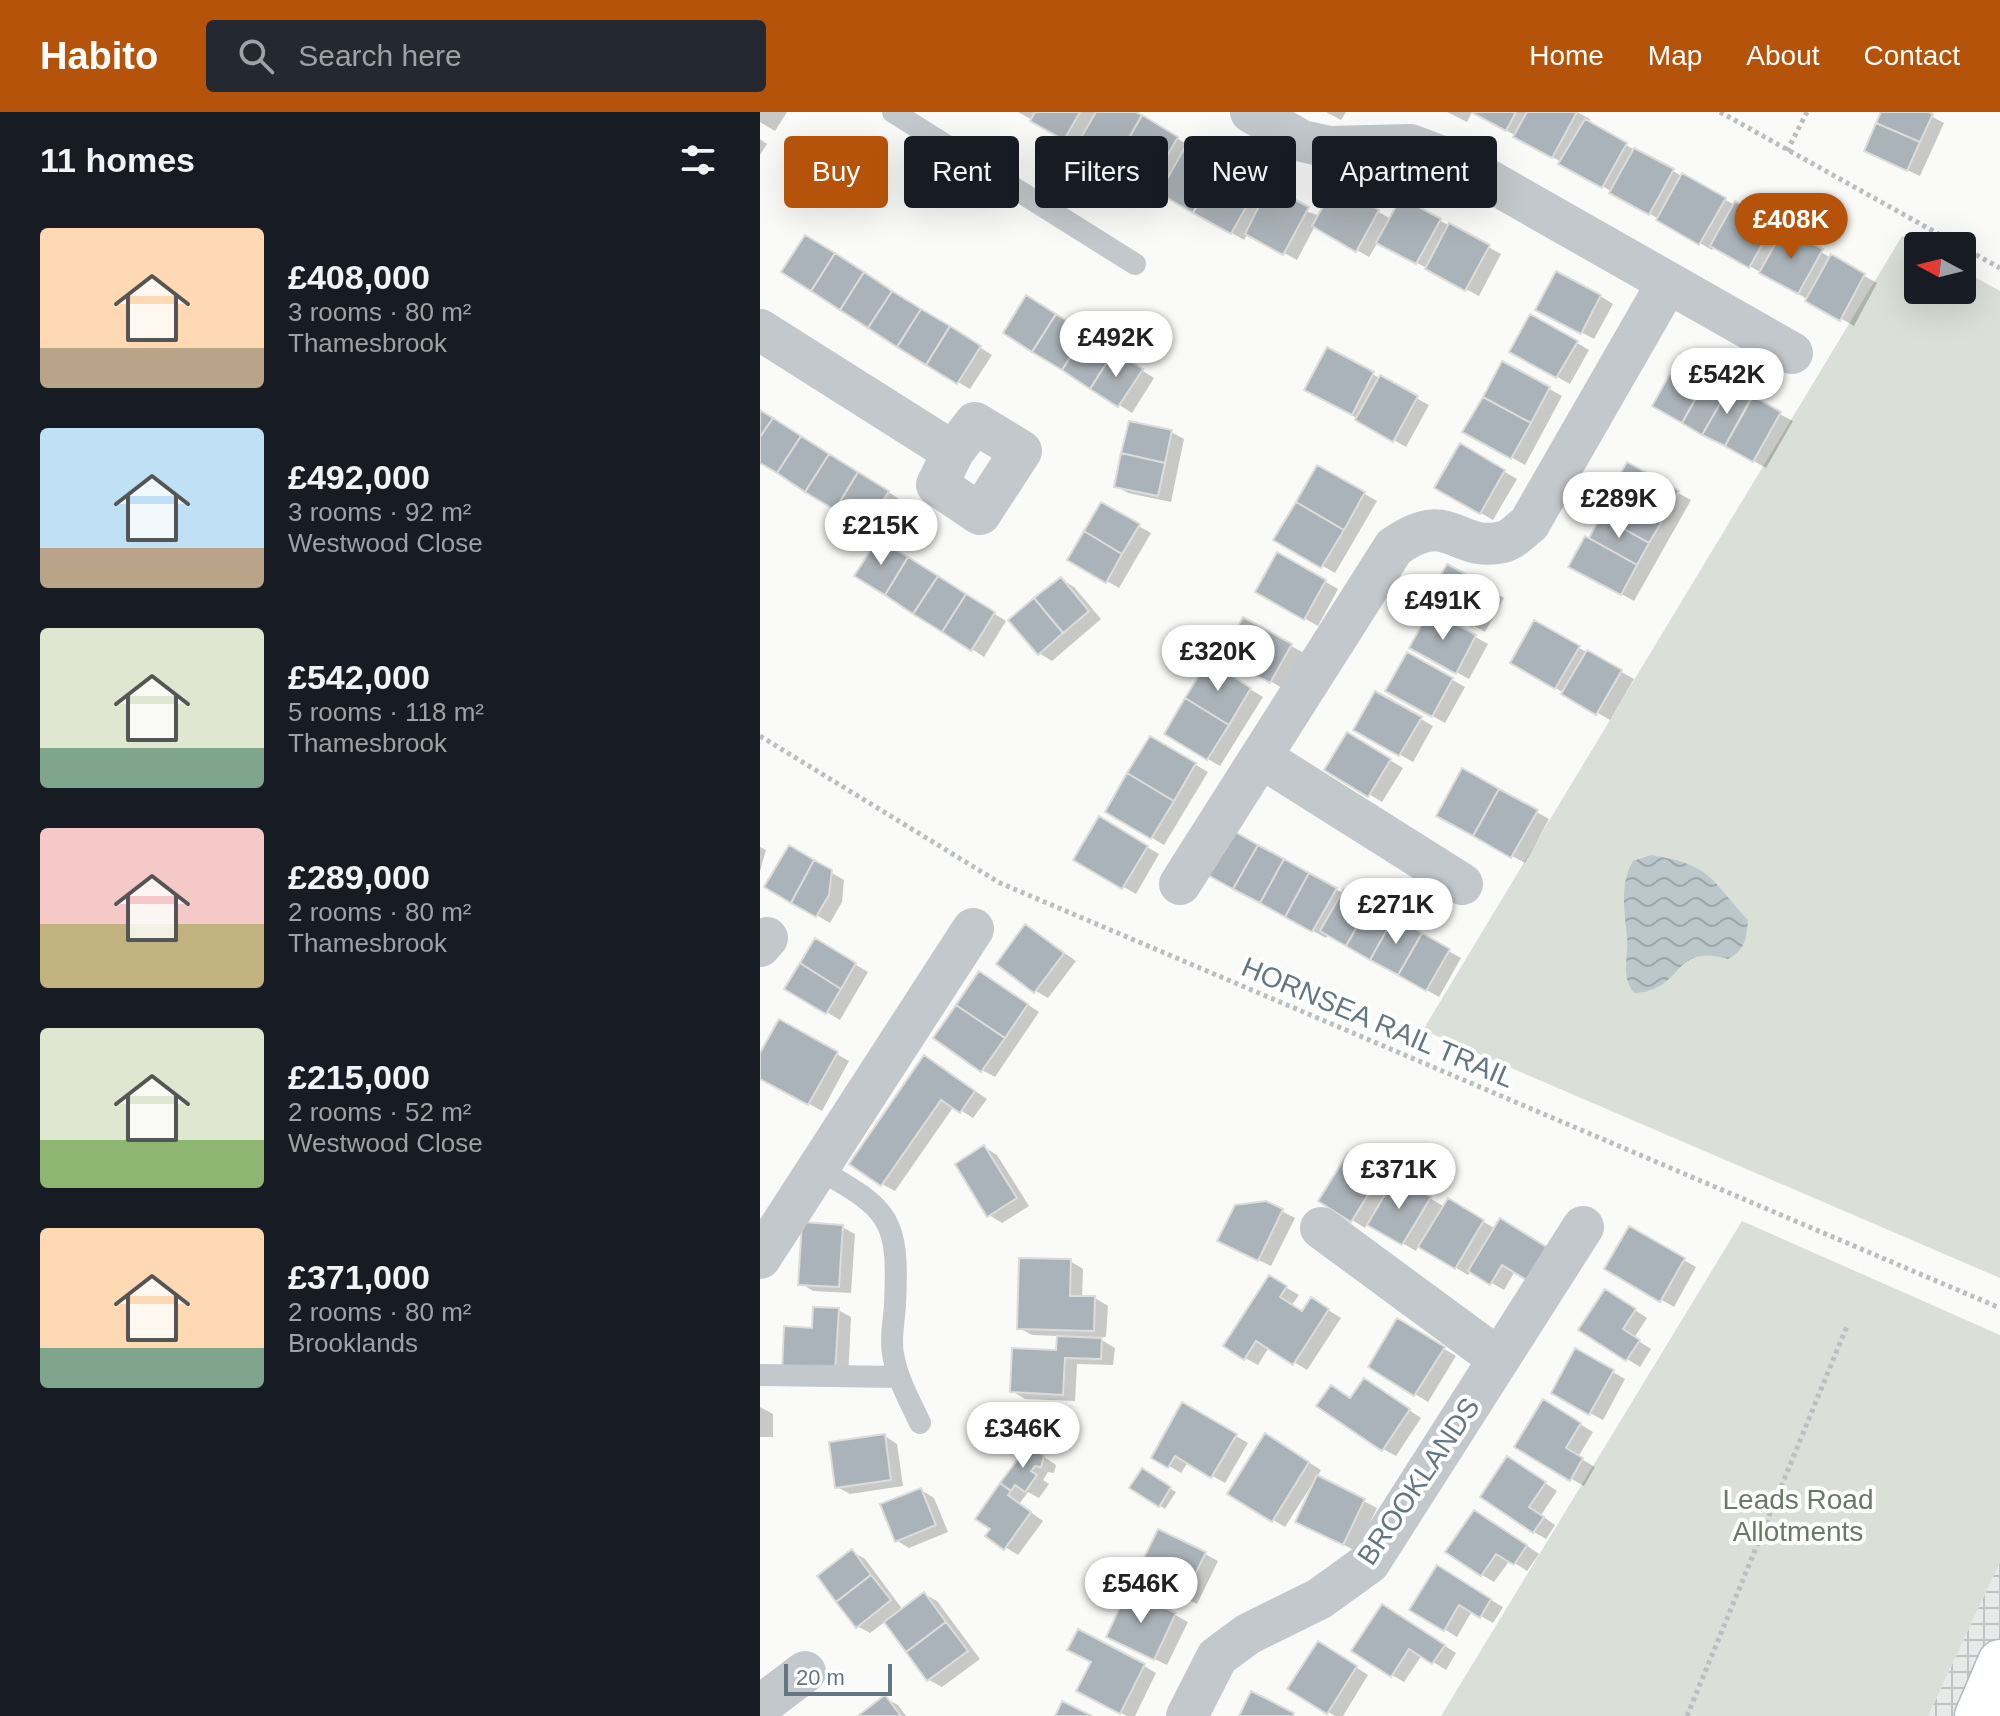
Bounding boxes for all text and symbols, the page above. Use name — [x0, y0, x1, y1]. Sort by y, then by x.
search box — [206, 20, 766, 92]
icon: search — [234, 34, 278, 78]
text: Habito — [40, 35, 158, 77]
text: Search here — [298, 39, 462, 72]
text: Home — [1529, 40, 1604, 71]
text: Map — [1648, 40, 1702, 71]
text: About — [1746, 40, 1820, 71]
text: Contact — [1864, 40, 1960, 71]
chip: Buy — [784, 136, 888, 208]
chip: Rent — [904, 136, 1019, 208]
chip: Filters — [1035, 136, 1168, 208]
chip: New — [1184, 136, 1296, 208]
chip: Apartment — [1312, 136, 1497, 208]
icon: filters — [676, 138, 720, 182]
text: 11 homes — [40, 141, 195, 179]
pin: £408K — [1735, 193, 1847, 261]
text: £408K — [1753, 204, 1829, 234]
north arrow — [1904, 232, 1976, 304]
map controls — [1904, 232, 1976, 304]
text: £408,000 — [288, 258, 430, 296]
icon: home — [104, 260, 200, 356]
text: 3 rooms · 80 m² — [288, 297, 472, 327]
pin: £492K — [1060, 311, 1172, 379]
text: £492K — [1078, 322, 1154, 352]
text: Thamesbrook — [288, 328, 447, 358]
pin: £542K — [1671, 348, 1783, 416]
text: £542K — [1689, 359, 1765, 389]
text: £492,000 — [288, 458, 430, 496]
icon: home — [104, 460, 200, 556]
pin: £289K — [1563, 472, 1675, 540]
text: £289K — [1581, 483, 1657, 513]
text: 3 rooms · 92 m² — [288, 497, 472, 527]
pin: £215K — [825, 499, 937, 567]
text: £215K — [843, 510, 919, 540]
text: Westwood Close — [288, 528, 483, 558]
pin: £491K — [1387, 574, 1499, 642]
text: £491K — [1405, 585, 1481, 615]
pin: £320K — [1162, 625, 1274, 693]
text: £320K — [1180, 636, 1256, 666]
text: £542,000 — [288, 658, 430, 696]
icon: home — [104, 660, 200, 756]
text: 5 rooms · 118 m² — [288, 697, 484, 727]
text: Thamesbrook — [288, 728, 447, 758]
text: £289,000 — [288, 858, 430, 896]
icon: home — [104, 860, 200, 956]
pin: £271K — [1340, 878, 1452, 946]
text: £271K — [1358, 889, 1434, 919]
text: 2 rooms · 80 m² — [288, 897, 472, 927]
text: Thamesbrook — [288, 928, 447, 958]
street label: HORNSEA RAIL TRAIL — [1237, 951, 1519, 1094]
text: £215,000 — [288, 1058, 430, 1096]
icon: home — [104, 1060, 200, 1156]
text: 2 rooms · 52 m² — [288, 1097, 472, 1127]
text: Westwood Close — [288, 1128, 483, 1158]
pin: £371K — [1343, 1143, 1455, 1211]
text: £371K — [1361, 1154, 1437, 1184]
text: £371,000 — [288, 1258, 430, 1296]
icon: home — [104, 1260, 200, 1356]
text: 2 rooms · 80 m² — [288, 1297, 472, 1327]
text: Brooklands — [288, 1328, 418, 1358]
street label: BROOKLANDS — [1351, 1392, 1486, 1571]
pin: £346K — [967, 1402, 1079, 1470]
text: £346K — [985, 1413, 1061, 1443]
park label: Leads Road Allotments — [1722, 1484, 1874, 1547]
pin: £546K — [1085, 1557, 1197, 1625]
text: £546K — [1103, 1568, 1179, 1598]
scale bar — [784, 1660, 892, 1696]
text: 20 m — [796, 1665, 845, 1690]

